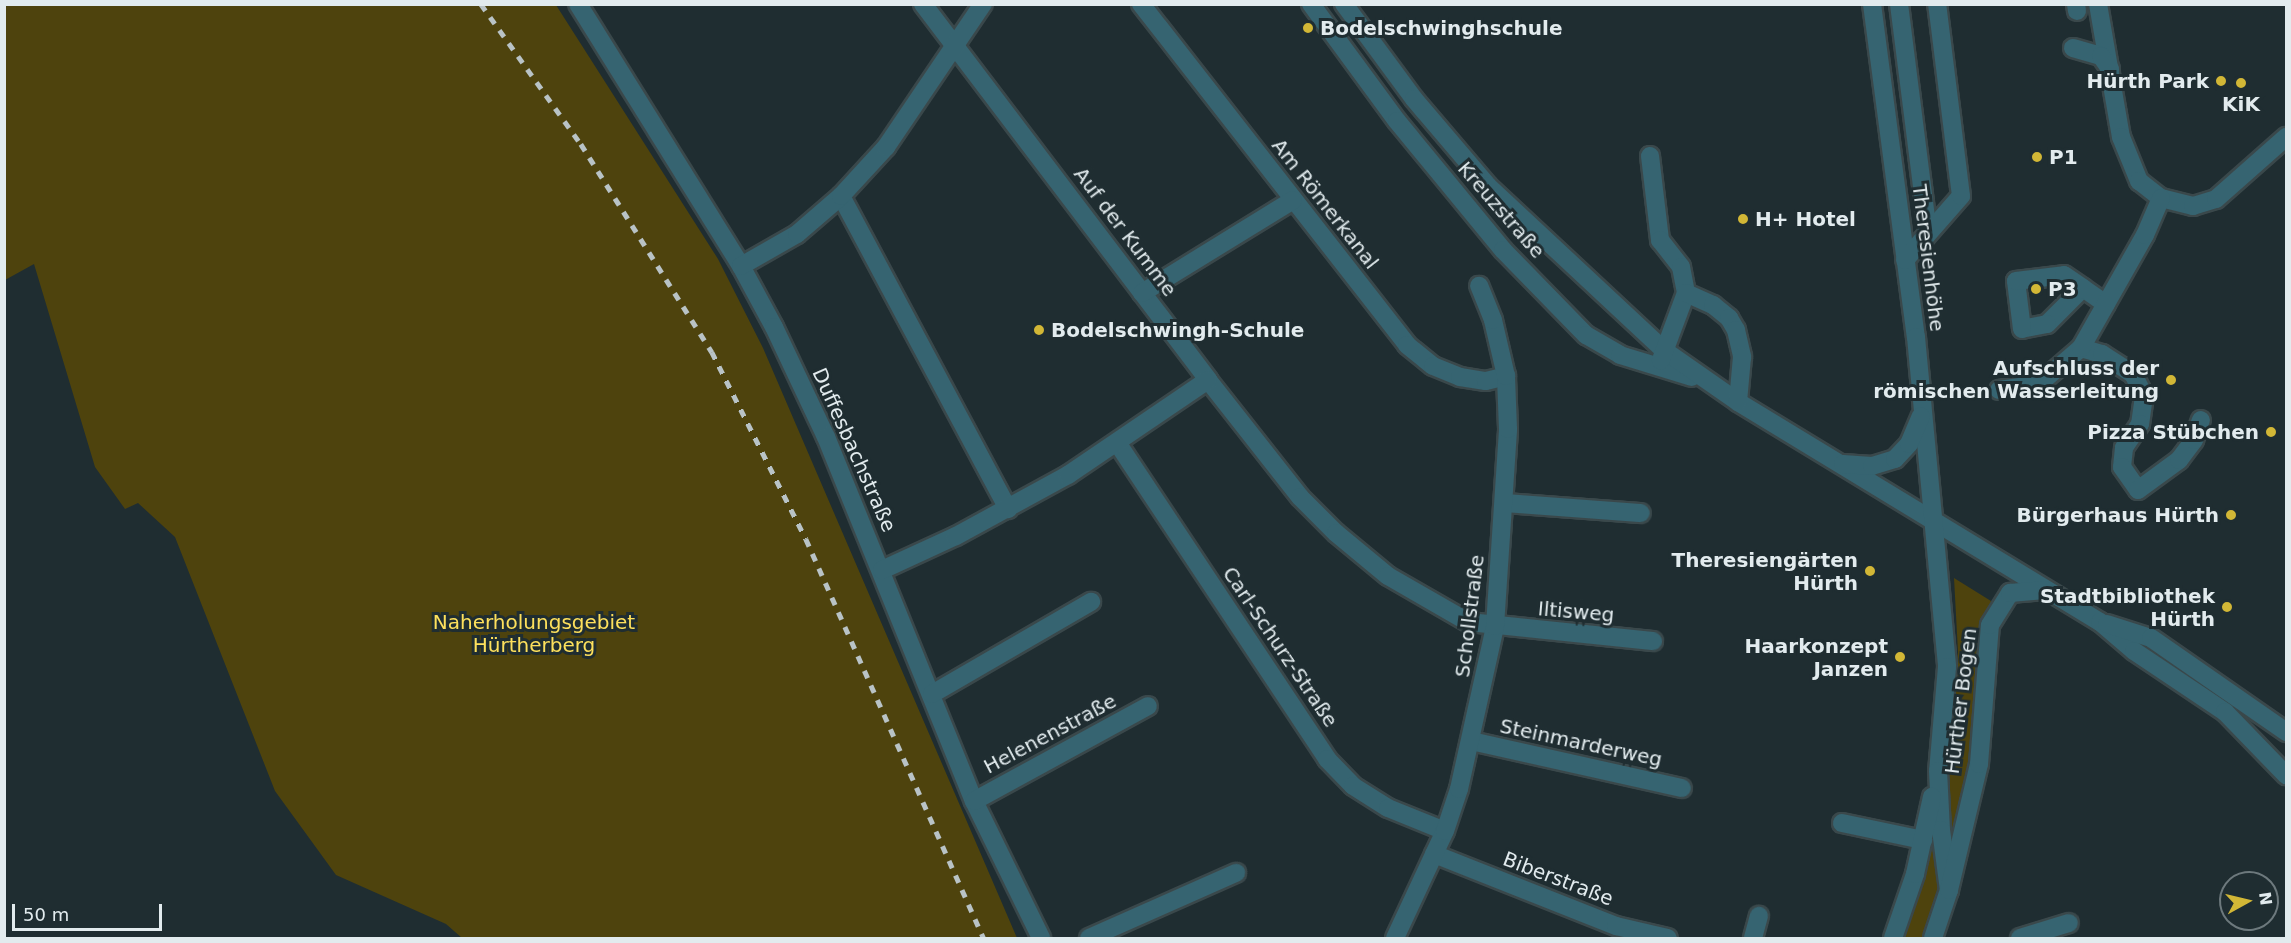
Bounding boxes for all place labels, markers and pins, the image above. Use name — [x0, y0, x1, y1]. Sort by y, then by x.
place label: Bodelschwinghschule — [1320, 16, 1562, 40]
marker: Bodelschwinghschule — [1301, 21, 1315, 35]
place label: Hürth Park — [2087, 69, 2209, 93]
marker: Hürth Park — [2214, 74, 2228, 88]
marker: KiK — [2234, 76, 2248, 90]
place label: KiK — [2222, 92, 2260, 116]
place label: P1 — [2049, 145, 2078, 169]
marker: P1 — [2030, 150, 2044, 164]
place label: H+ Hotel — [1755, 207, 1856, 231]
marker: H+ Hotel — [1736, 212, 1750, 226]
place label: P3 — [2048, 277, 2077, 301]
marker: P3 — [2029, 282, 2043, 296]
place label: Bodelschwingh-Schule — [1051, 318, 1304, 342]
marker: Bodelschwingh-Schule — [1032, 323, 1046, 337]
place label: Aufschluss der römischen Wasserleitung — [1873, 356, 2159, 403]
marker: Aufschluss der römischen Wasserleitung — [2164, 373, 2178, 387]
place label: Pizza Stübchen — [2087, 420, 2259, 444]
marker: Pizza Stübchen — [2264, 425, 2278, 439]
place label: Bürgerhaus Hürth — [2016, 503, 2219, 527]
marker: Bürgerhaus Hürth — [2224, 508, 2238, 522]
place label: Theresiengärten Hürth — [1672, 548, 1858, 595]
marker: Theresiengärten Hürth — [1863, 564, 1877, 578]
place label: Stadtbibliothek Hürth — [2040, 584, 2215, 631]
marker: Stadtbibliothek Hürth — [2220, 600, 2234, 614]
place label: Haarkonzept Janzen — [1745, 634, 1888, 681]
marker: Haarkonzept Janzen — [1893, 650, 1907, 664]

